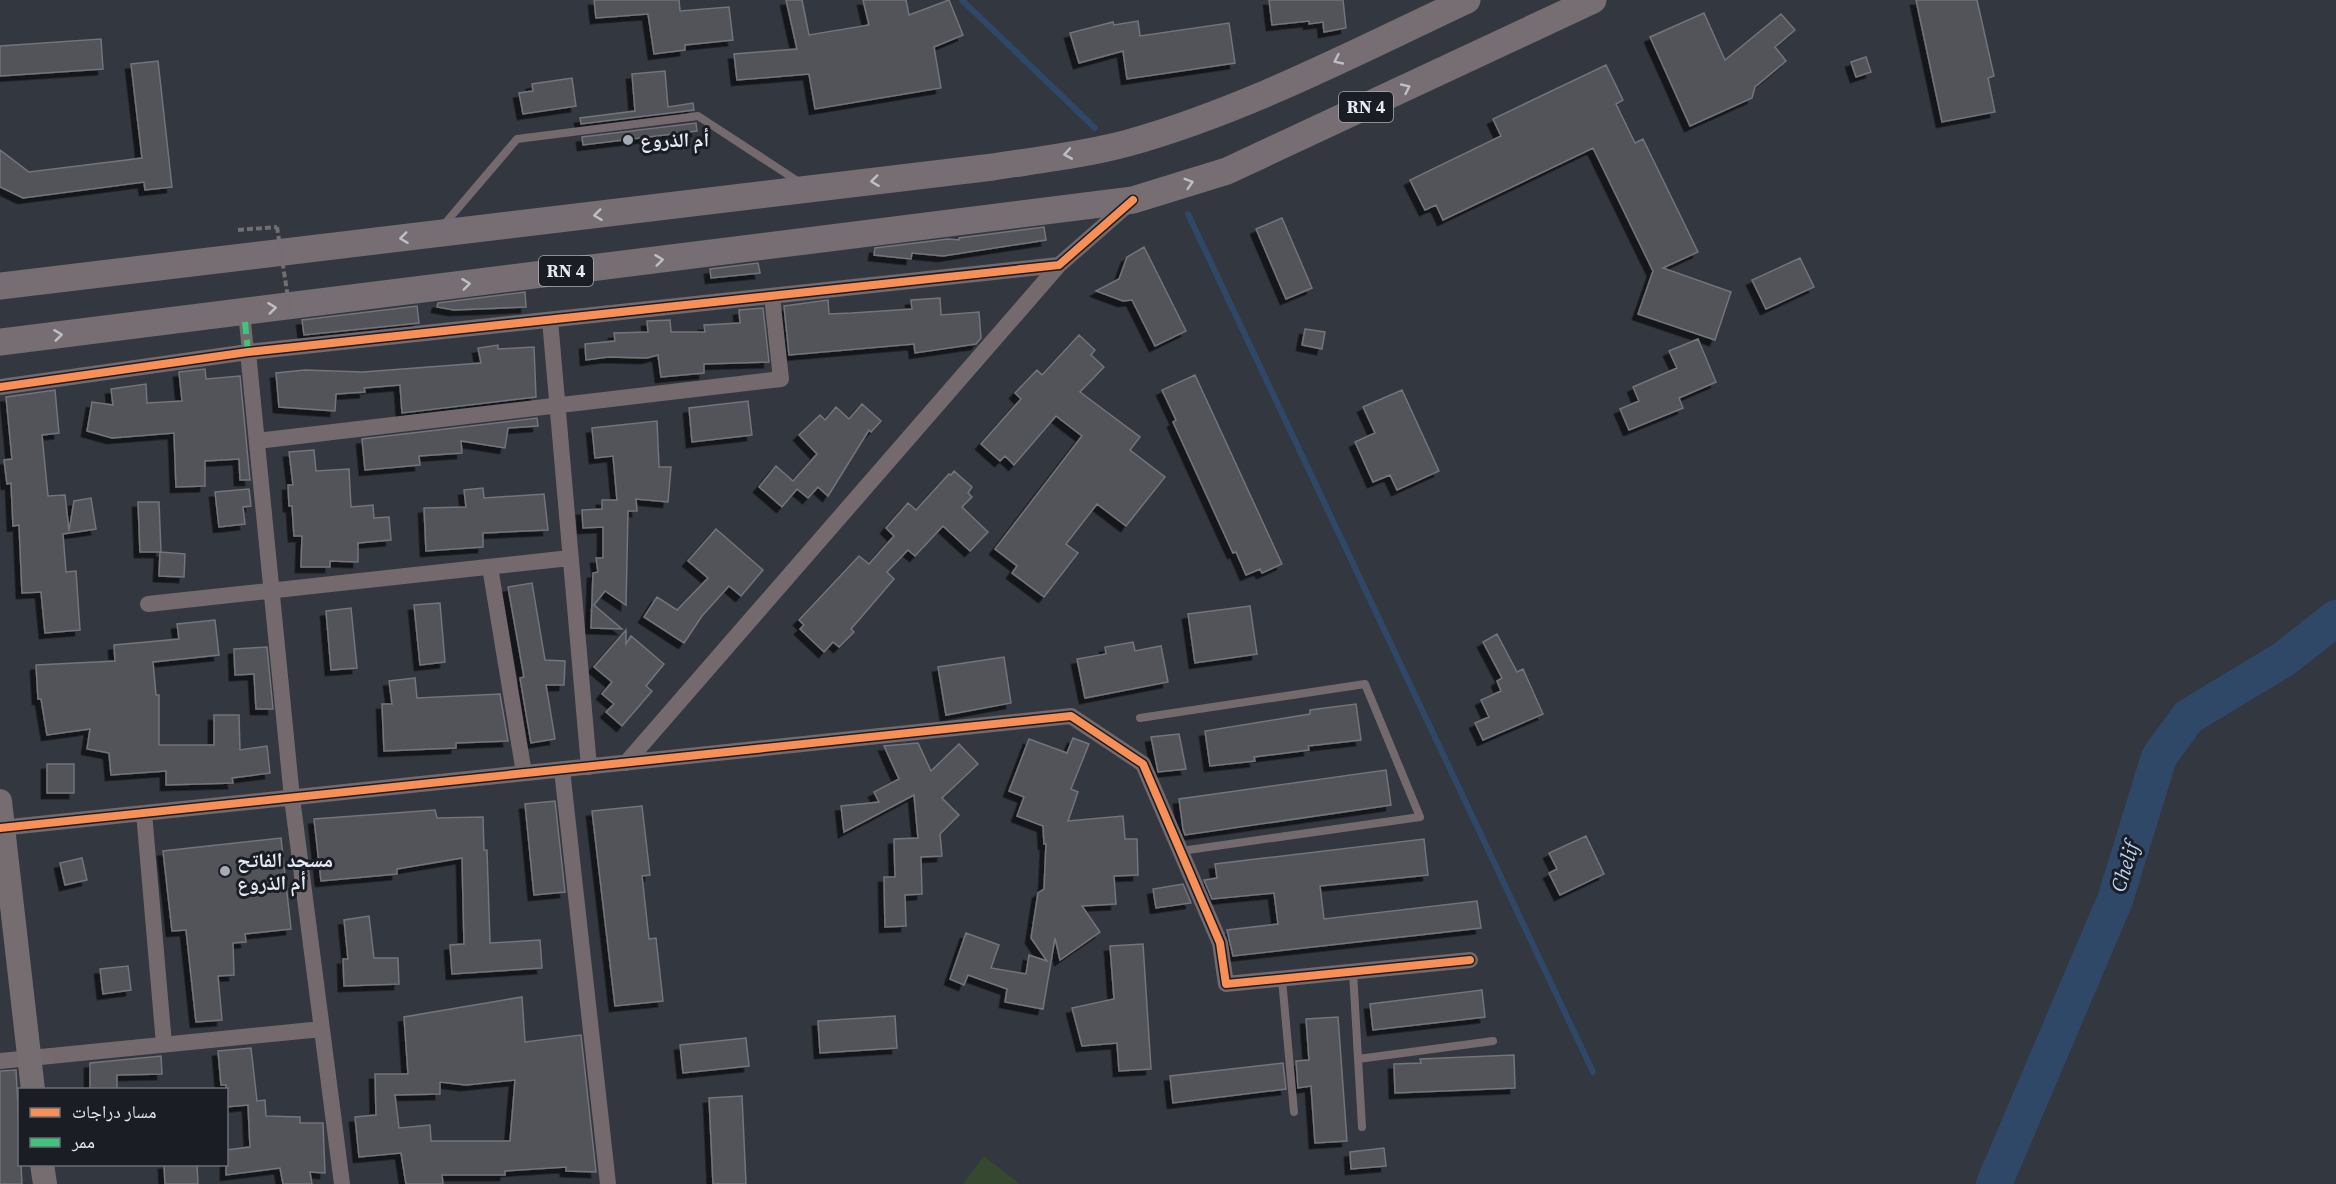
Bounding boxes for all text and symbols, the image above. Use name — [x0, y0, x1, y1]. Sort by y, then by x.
one-way arrow — [1333, 53, 1344, 65]
one-way arrow — [1399, 84, 1410, 96]
road number: RN 4 — [1339, 92, 1393, 122]
place label: أم الذروع — [640, 126, 709, 154]
marker: أم الذروع — [621, 133, 635, 147]
one-way arrow — [1063, 147, 1073, 160]
one-way arrow — [870, 175, 880, 187]
one-way arrow — [1183, 178, 1194, 190]
one-way arrow — [593, 208, 603, 220]
one-way arrow — [400, 231, 409, 244]
one-way arrow — [655, 254, 664, 266]
road number: RN 4 — [539, 256, 593, 286]
one-way arrow — [461, 278, 470, 290]
one-way arrow — [268, 302, 277, 315]
one-way arrow — [53, 329, 63, 342]
water label: Chelif — [2103, 835, 2147, 895]
place label: مسجد الفاتح أم الذروع — [237, 846, 333, 897]
marker: مسجد الفاتح أم الذروع — [218, 864, 232, 878]
legend — [18, 1088, 228, 1166]
text: مسار دراجات — [72, 1099, 156, 1124]
text: ممر — [71, 1129, 95, 1154]

